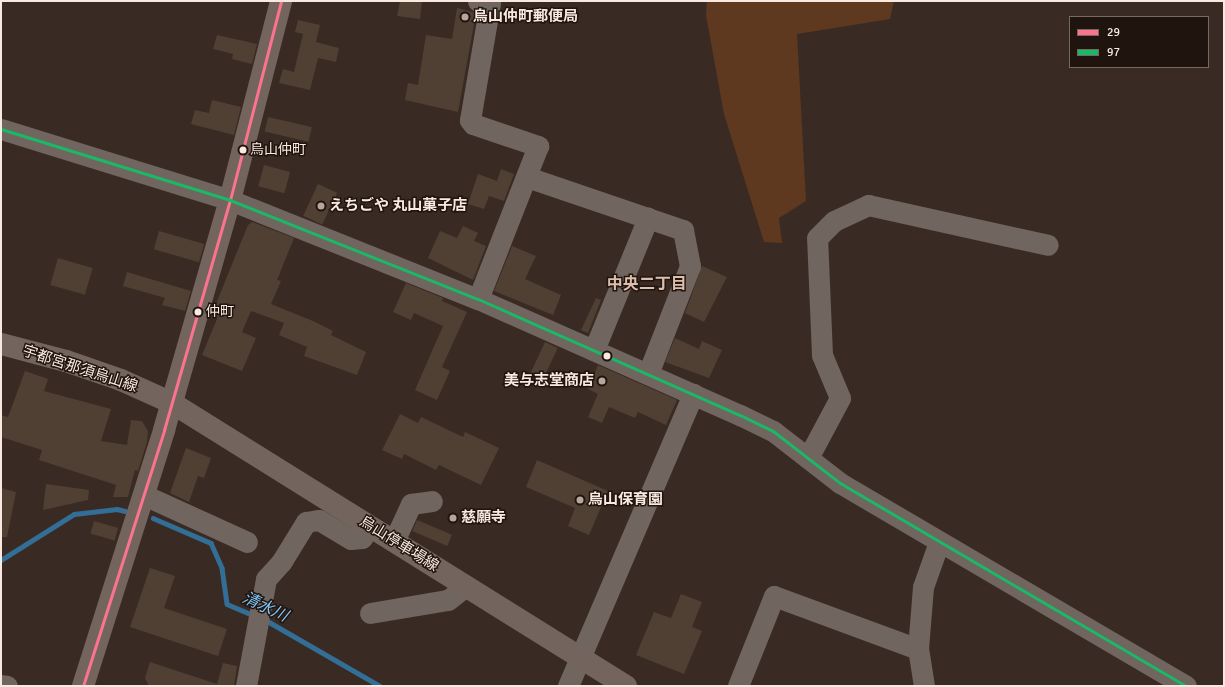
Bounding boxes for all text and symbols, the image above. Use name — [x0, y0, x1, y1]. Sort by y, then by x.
place label: 烏山仲町郵便局 — [473, 8, 578, 26]
marker: 烏山仲町郵便局 — [460, 12, 470, 22]
legend — [1069, 16, 1209, 68]
text: 29 — [1107, 25, 1120, 40]
text: 97 — [1107, 45, 1120, 60]
place label: 烏山仲町 — [250, 142, 306, 158]
marker: 烏山仲町 — [238, 145, 248, 155]
place label: えちごや 丸山菓子店 — [329, 197, 467, 215]
marker: えちごや 丸山菓子店 — [316, 201, 326, 211]
district label: 中央二丁目 — [607, 274, 687, 294]
place label: 仲町 — [206, 304, 234, 320]
marker: 仲町 — [193, 307, 203, 317]
street label: 宇都宮那須烏山線 — [20, 342, 140, 396]
unlabelled marker — [602, 351, 612, 361]
place label: 美与志堂商店 — [504, 372, 594, 390]
marker: 美与志堂商店 — [597, 376, 607, 386]
place label: 烏山保育園 — [588, 491, 663, 509]
marker: 烏山保育園 — [575, 495, 585, 505]
place label: 慈願寺 — [461, 509, 506, 527]
street label: 烏山停車場線 — [356, 513, 442, 575]
marker: 慈願寺 — [448, 513, 458, 523]
water label: 清水川 — [239, 588, 291, 626]

